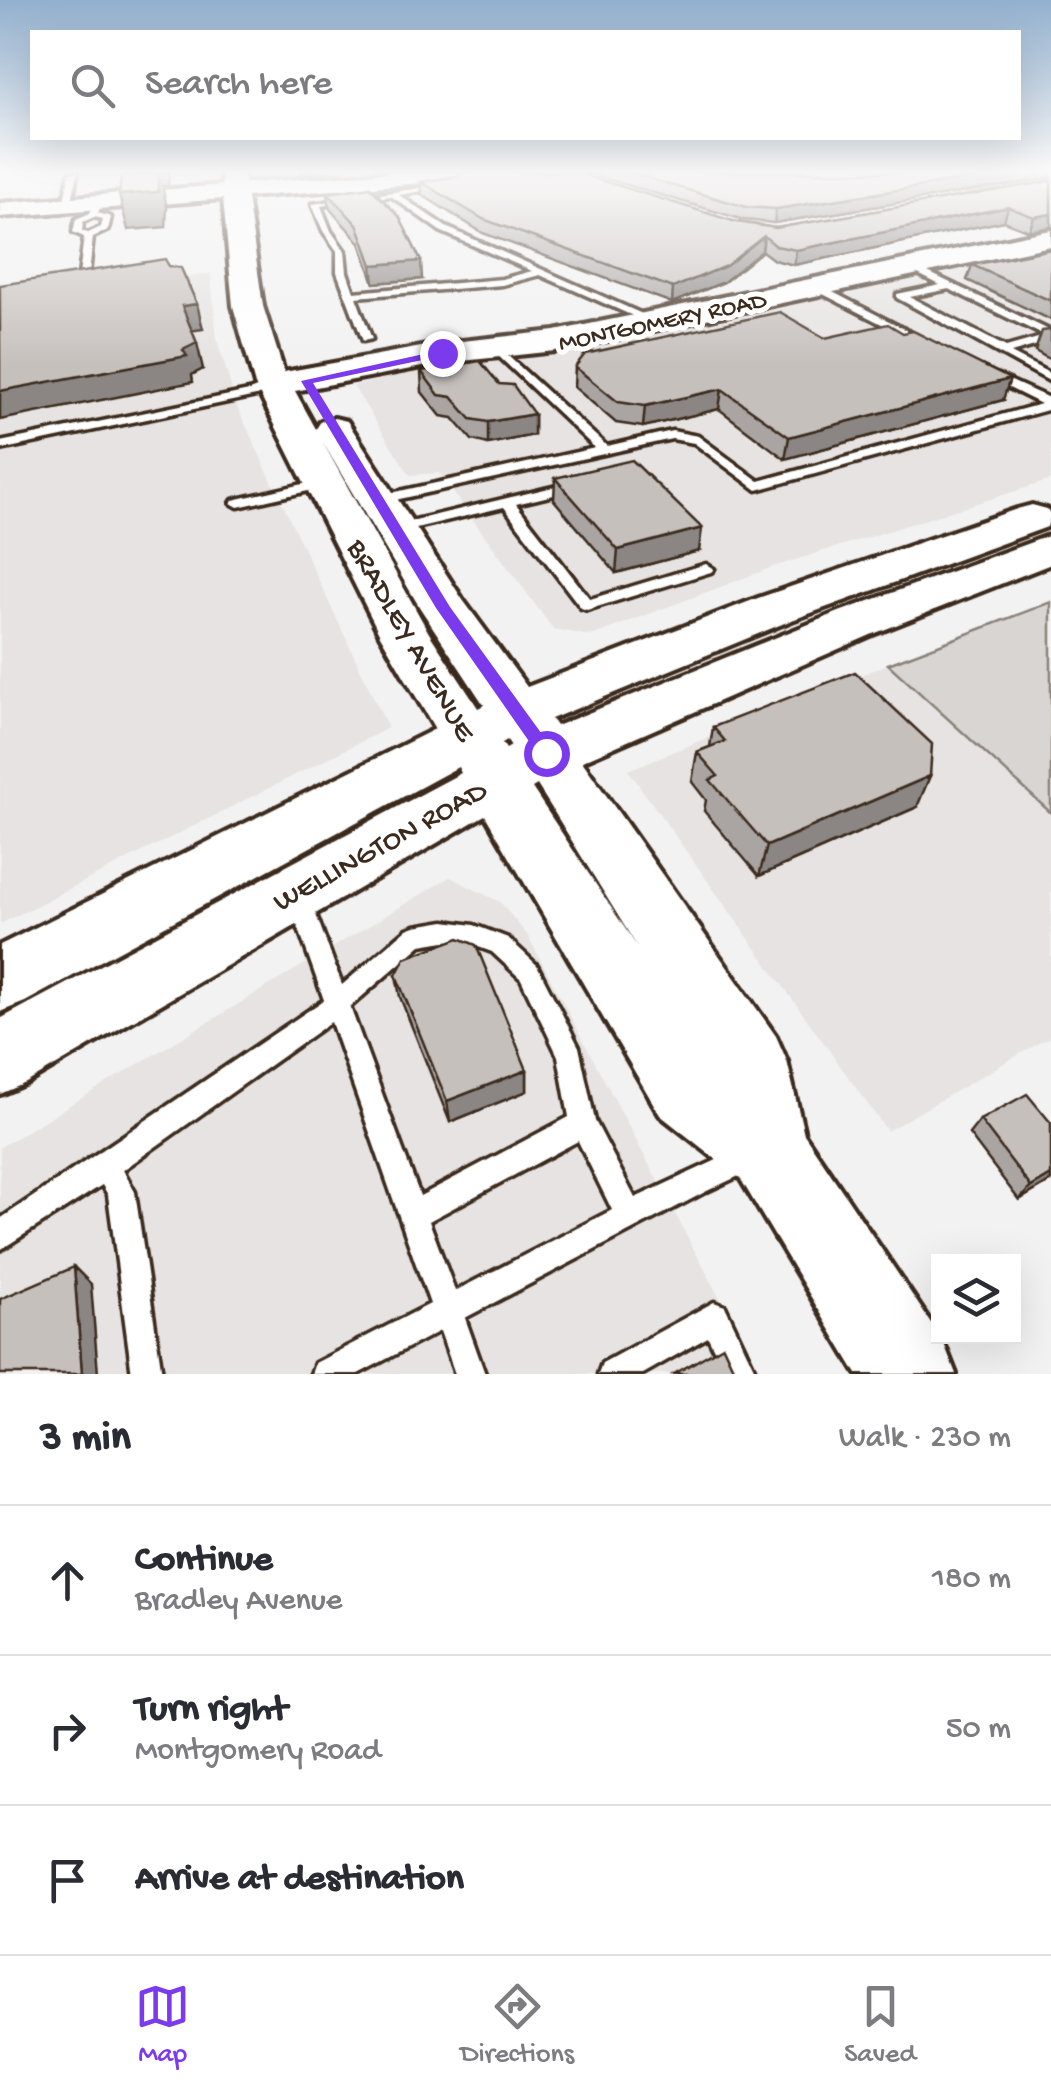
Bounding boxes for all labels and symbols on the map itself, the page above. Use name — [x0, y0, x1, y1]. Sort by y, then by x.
street label: MONTGOMERY ROAD — [556, 287, 770, 360]
route end — [420, 331, 466, 377]
street label: BRADLEY AVENUE — [337, 533, 482, 750]
route start — [524, 731, 570, 777]
street label: WELLINGTON ROAD — [268, 774, 495, 921]

